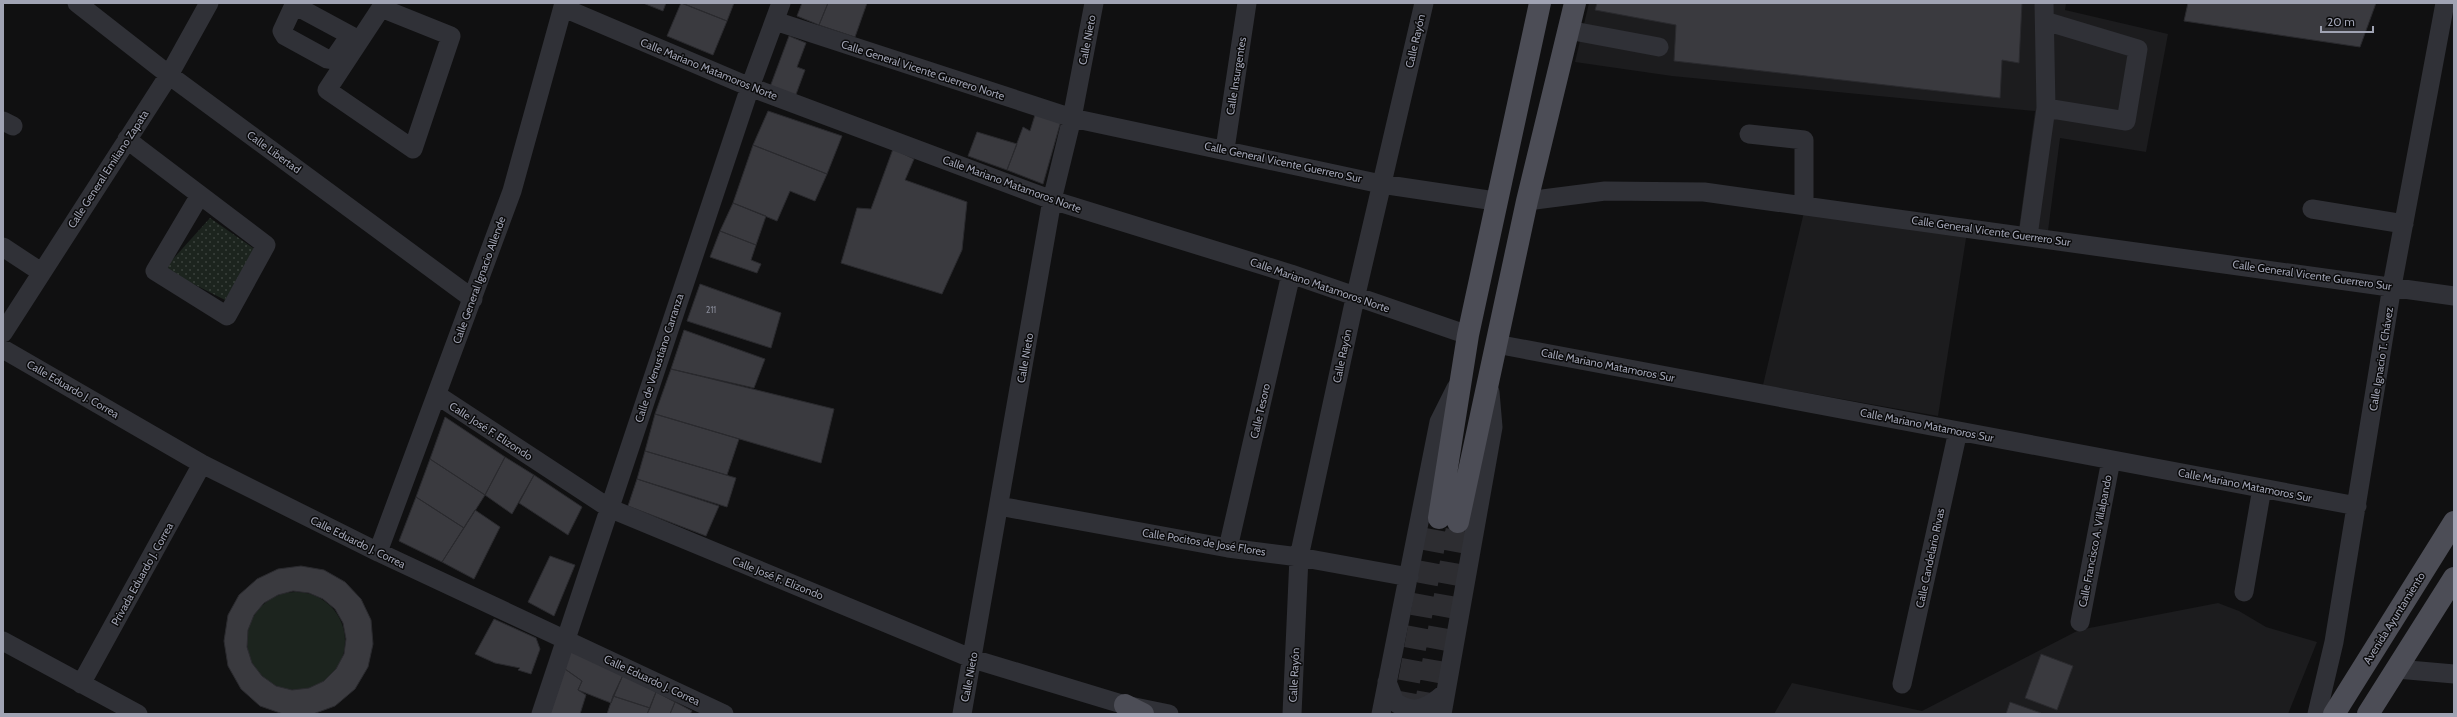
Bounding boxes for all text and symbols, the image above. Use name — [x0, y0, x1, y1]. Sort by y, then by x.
scale bar — [2321, 8, 2373, 34]
street label: Calle Rayón — [1402, 13, 1428, 69]
street label: Calle Nieto — [1075, 14, 1099, 66]
text: 20 m — [2327, 14, 2355, 29]
street label: Calle Mariano Matamoros Norte — [638, 35, 780, 103]
street label: Calle Insurgentes — [1223, 35, 1249, 116]
street label: Calle General Vicente Guerrero Norte — [839, 37, 1007, 103]
street label: Calle General Emiliano Zapata — [65, 107, 152, 231]
street label: Calle Libertad — [244, 128, 304, 176]
street label: Calle General Vicente Guerrero Sur — [1203, 138, 1363, 186]
street label: Calle Mariano Matamoros Norte — [941, 152, 1084, 216]
street label: Calle General Vicente Guerrero Sur — [1911, 213, 2072, 249]
street label: Calle General Ignacio Allende — [449, 214, 509, 346]
street label: Calle Mariano Matamoros Norte — [1248, 254, 1392, 316]
street label: Calle General Vicente Guerrero Sur — [2232, 257, 2393, 293]
street label: Calle de Venustiano Carranza — [632, 291, 687, 424]
house number: 211 — [706, 304, 716, 315]
street label: Calle Ignacio T. Chávez — [2366, 306, 2396, 412]
street label: Calle Rayón — [1329, 328, 1355, 384]
street label: Calle Nieto — [1014, 332, 1036, 384]
street label: Calle Mariano Matamoros Sur — [1540, 345, 1677, 385]
street label: Calle Eduardo J. Correa — [24, 357, 122, 421]
street label: Calle Tesoro — [1247, 382, 1273, 440]
street label: Calle José F. Elizondo — [447, 399, 535, 463]
street label: Calle Mariano Matamoros Sur — [1859, 405, 1996, 445]
street label: Calle Mariano Matamoros Sur — [2177, 465, 2314, 505]
street label: Calle Francisco A. Villalpando — [2075, 474, 2115, 608]
street label: Calle Candelario Rivas — [1913, 506, 1947, 609]
street label: Calle Eduardo J. Correa — [308, 513, 409, 571]
street label: Privada Eduardo J. Correa — [108, 519, 176, 628]
street label: Calle Pocitos de José Flores — [1141, 525, 1267, 559]
street label: Calle José F. Elizondo — [730, 553, 826, 603]
street label: Avenida Ayuntamiento — [2360, 569, 2428, 667]
street label: Calle Rayón — [1286, 647, 1302, 703]
street label: Calle Nieto — [957, 651, 981, 703]
street label: Calle Eduardo J. Correa — [602, 652, 703, 709]

